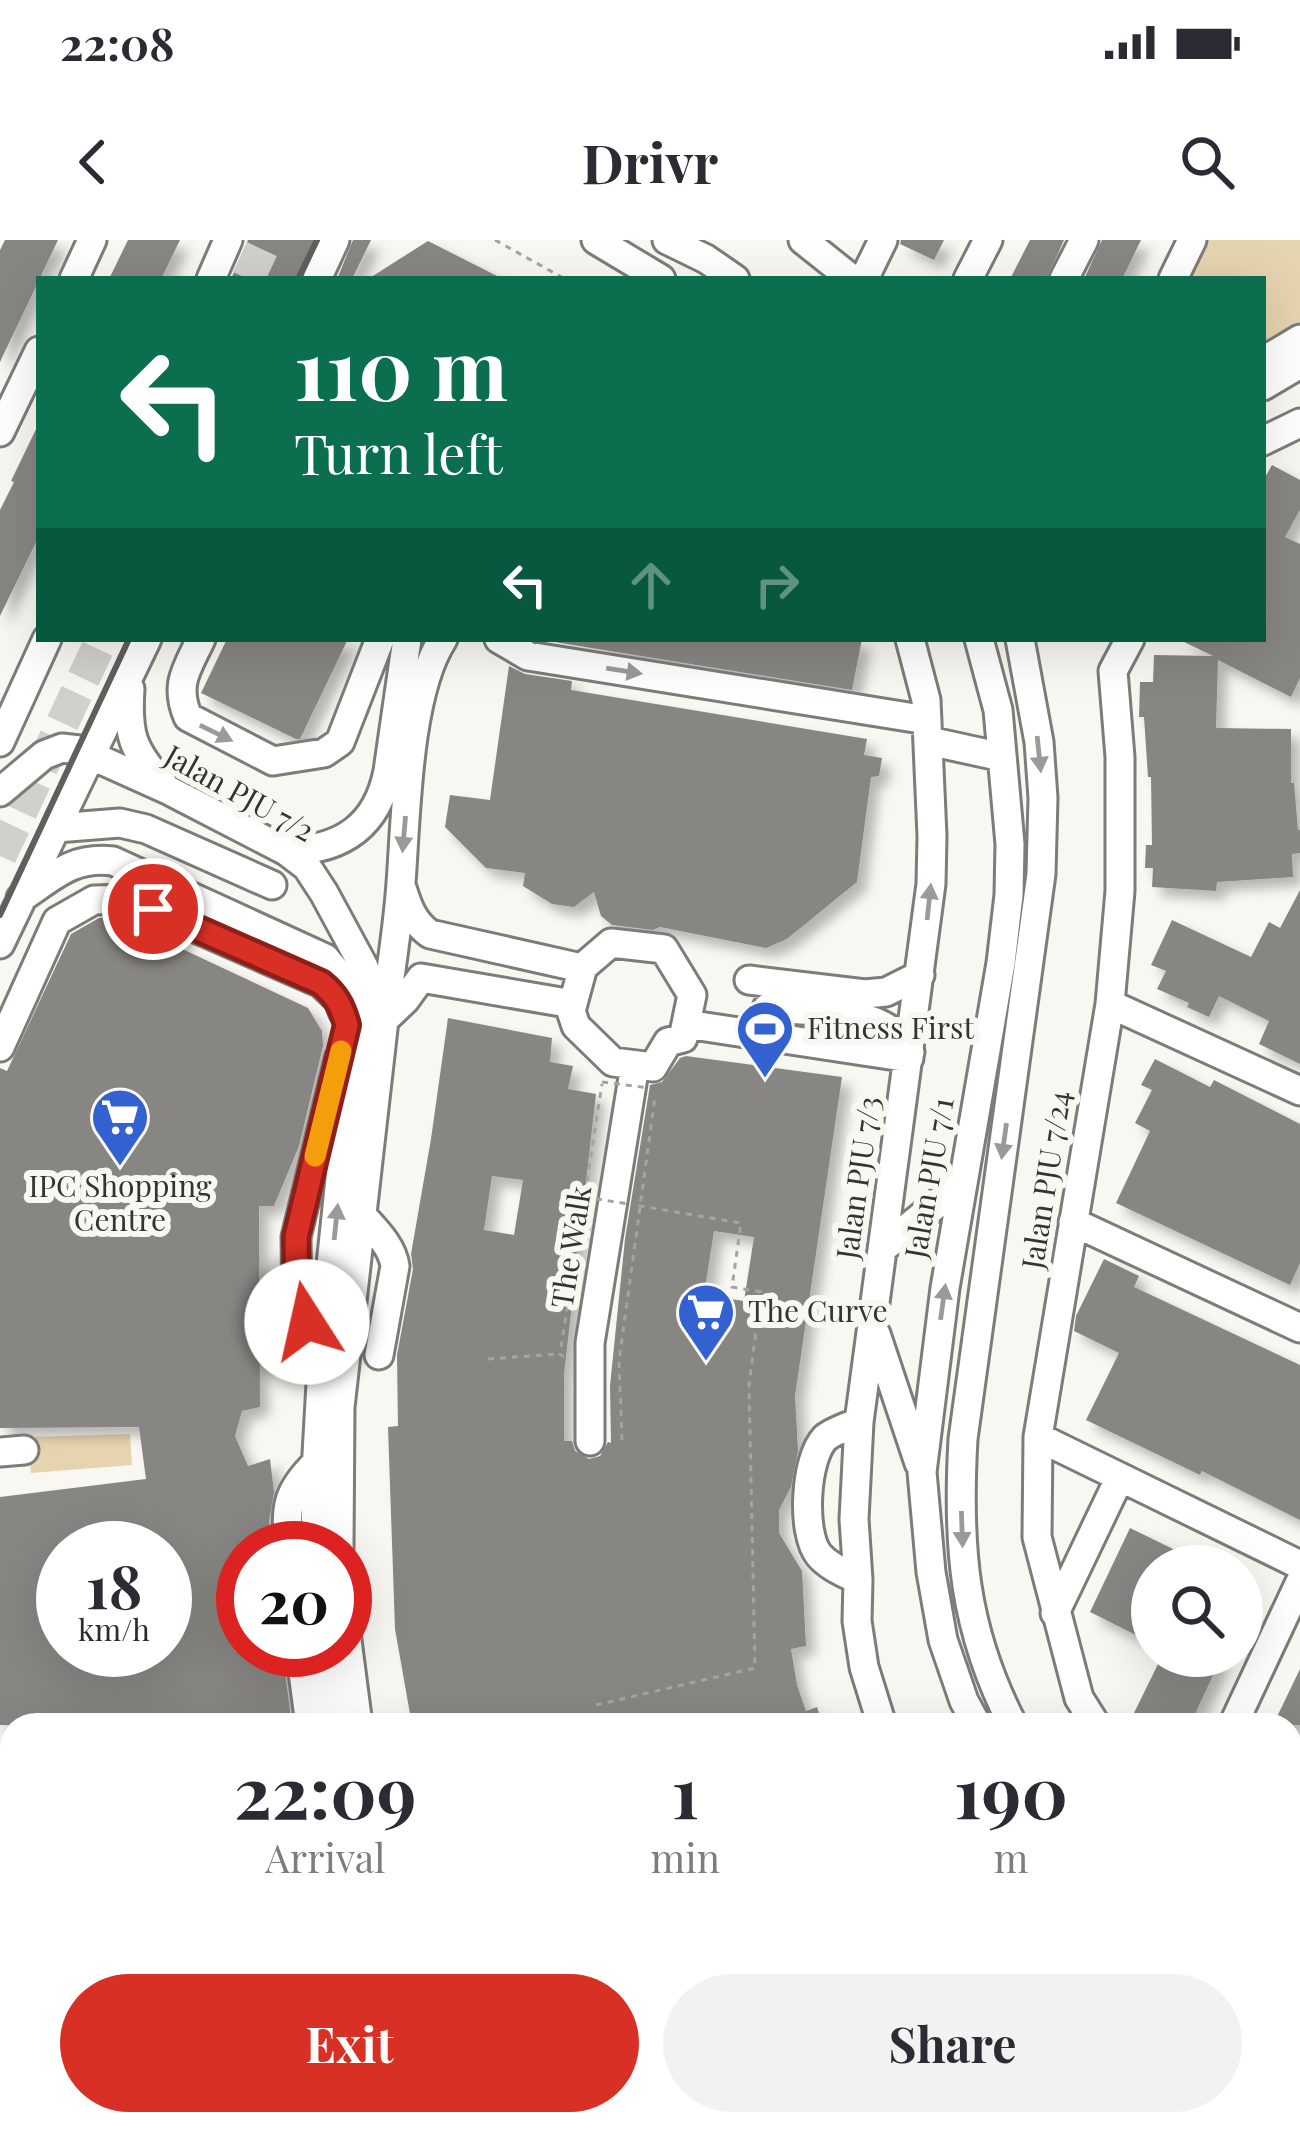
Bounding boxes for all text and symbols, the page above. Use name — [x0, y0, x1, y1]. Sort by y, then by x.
text: 22:08 — [60, 12, 174, 72]
text: Drivr — [582, 126, 718, 198]
icon: back — [60, 129, 126, 195]
icon: search — [1174, 129, 1240, 195]
text: 110 m — [294, 310, 508, 422]
icon: left — [96, 324, 252, 480]
text: Turn left — [294, 417, 503, 489]
icon: left — [492, 552, 558, 618]
icon: ahead — [618, 552, 684, 618]
icon: right — [744, 552, 810, 618]
one-way arrow — [606, 662, 643, 681]
one-way arrow — [199, 723, 234, 743]
street label: Jalan PJU 7/2 — [157, 734, 322, 850]
one-way arrow — [1030, 736, 1049, 773]
one-way arrow — [394, 816, 413, 854]
pin — [102, 858, 204, 960]
icon: arrive — [120, 876, 186, 942]
one-way arrow — [919, 883, 938, 920]
sports icon: Fitness First — [734, 998, 796, 1080]
place label: Fitness First — [807, 1007, 974, 1047]
supermarket icon: IPC Shopping Centre — [89, 1086, 151, 1168]
street label: Jalan PJU 7/24 — [1011, 1088, 1079, 1273]
street label: Jalan PJU 7/3 — [826, 1094, 888, 1263]
street label: Jalan PJU 7/1 — [894, 1094, 962, 1262]
one-way arrow — [994, 1123, 1013, 1161]
place label: IPC Shopping Centre — [28, 1165, 212, 1239]
street label: The Walk — [541, 1182, 600, 1311]
one-way arrow — [326, 1203, 345, 1240]
position arrow — [244, 1259, 370, 1385]
supermarket icon: The Curve — [675, 1281, 737, 1363]
one-way arrow — [934, 1283, 953, 1320]
place label: The Curve — [748, 1290, 888, 1330]
one-way arrow — [952, 1511, 971, 1549]
speed limit sign: 20 — [216, 1521, 372, 1677]
text: 18 — [86, 1544, 142, 1624]
map controls — [1131, 1545, 1263, 1677]
button: search — [1131, 1545, 1263, 1677]
text: km/h — [78, 1609, 150, 1649]
text: 22:09 — [234, 1741, 417, 1837]
text: 1 — [671, 1741, 699, 1837]
text: 190 — [954, 1741, 1068, 1837]
text: Arrival — [265, 1831, 385, 1883]
text: min — [651, 1831, 720, 1883]
text: m — [994, 1831, 1028, 1883]
button: Exit — [60, 1974, 639, 2112]
button: Share — [663, 1974, 1242, 2112]

